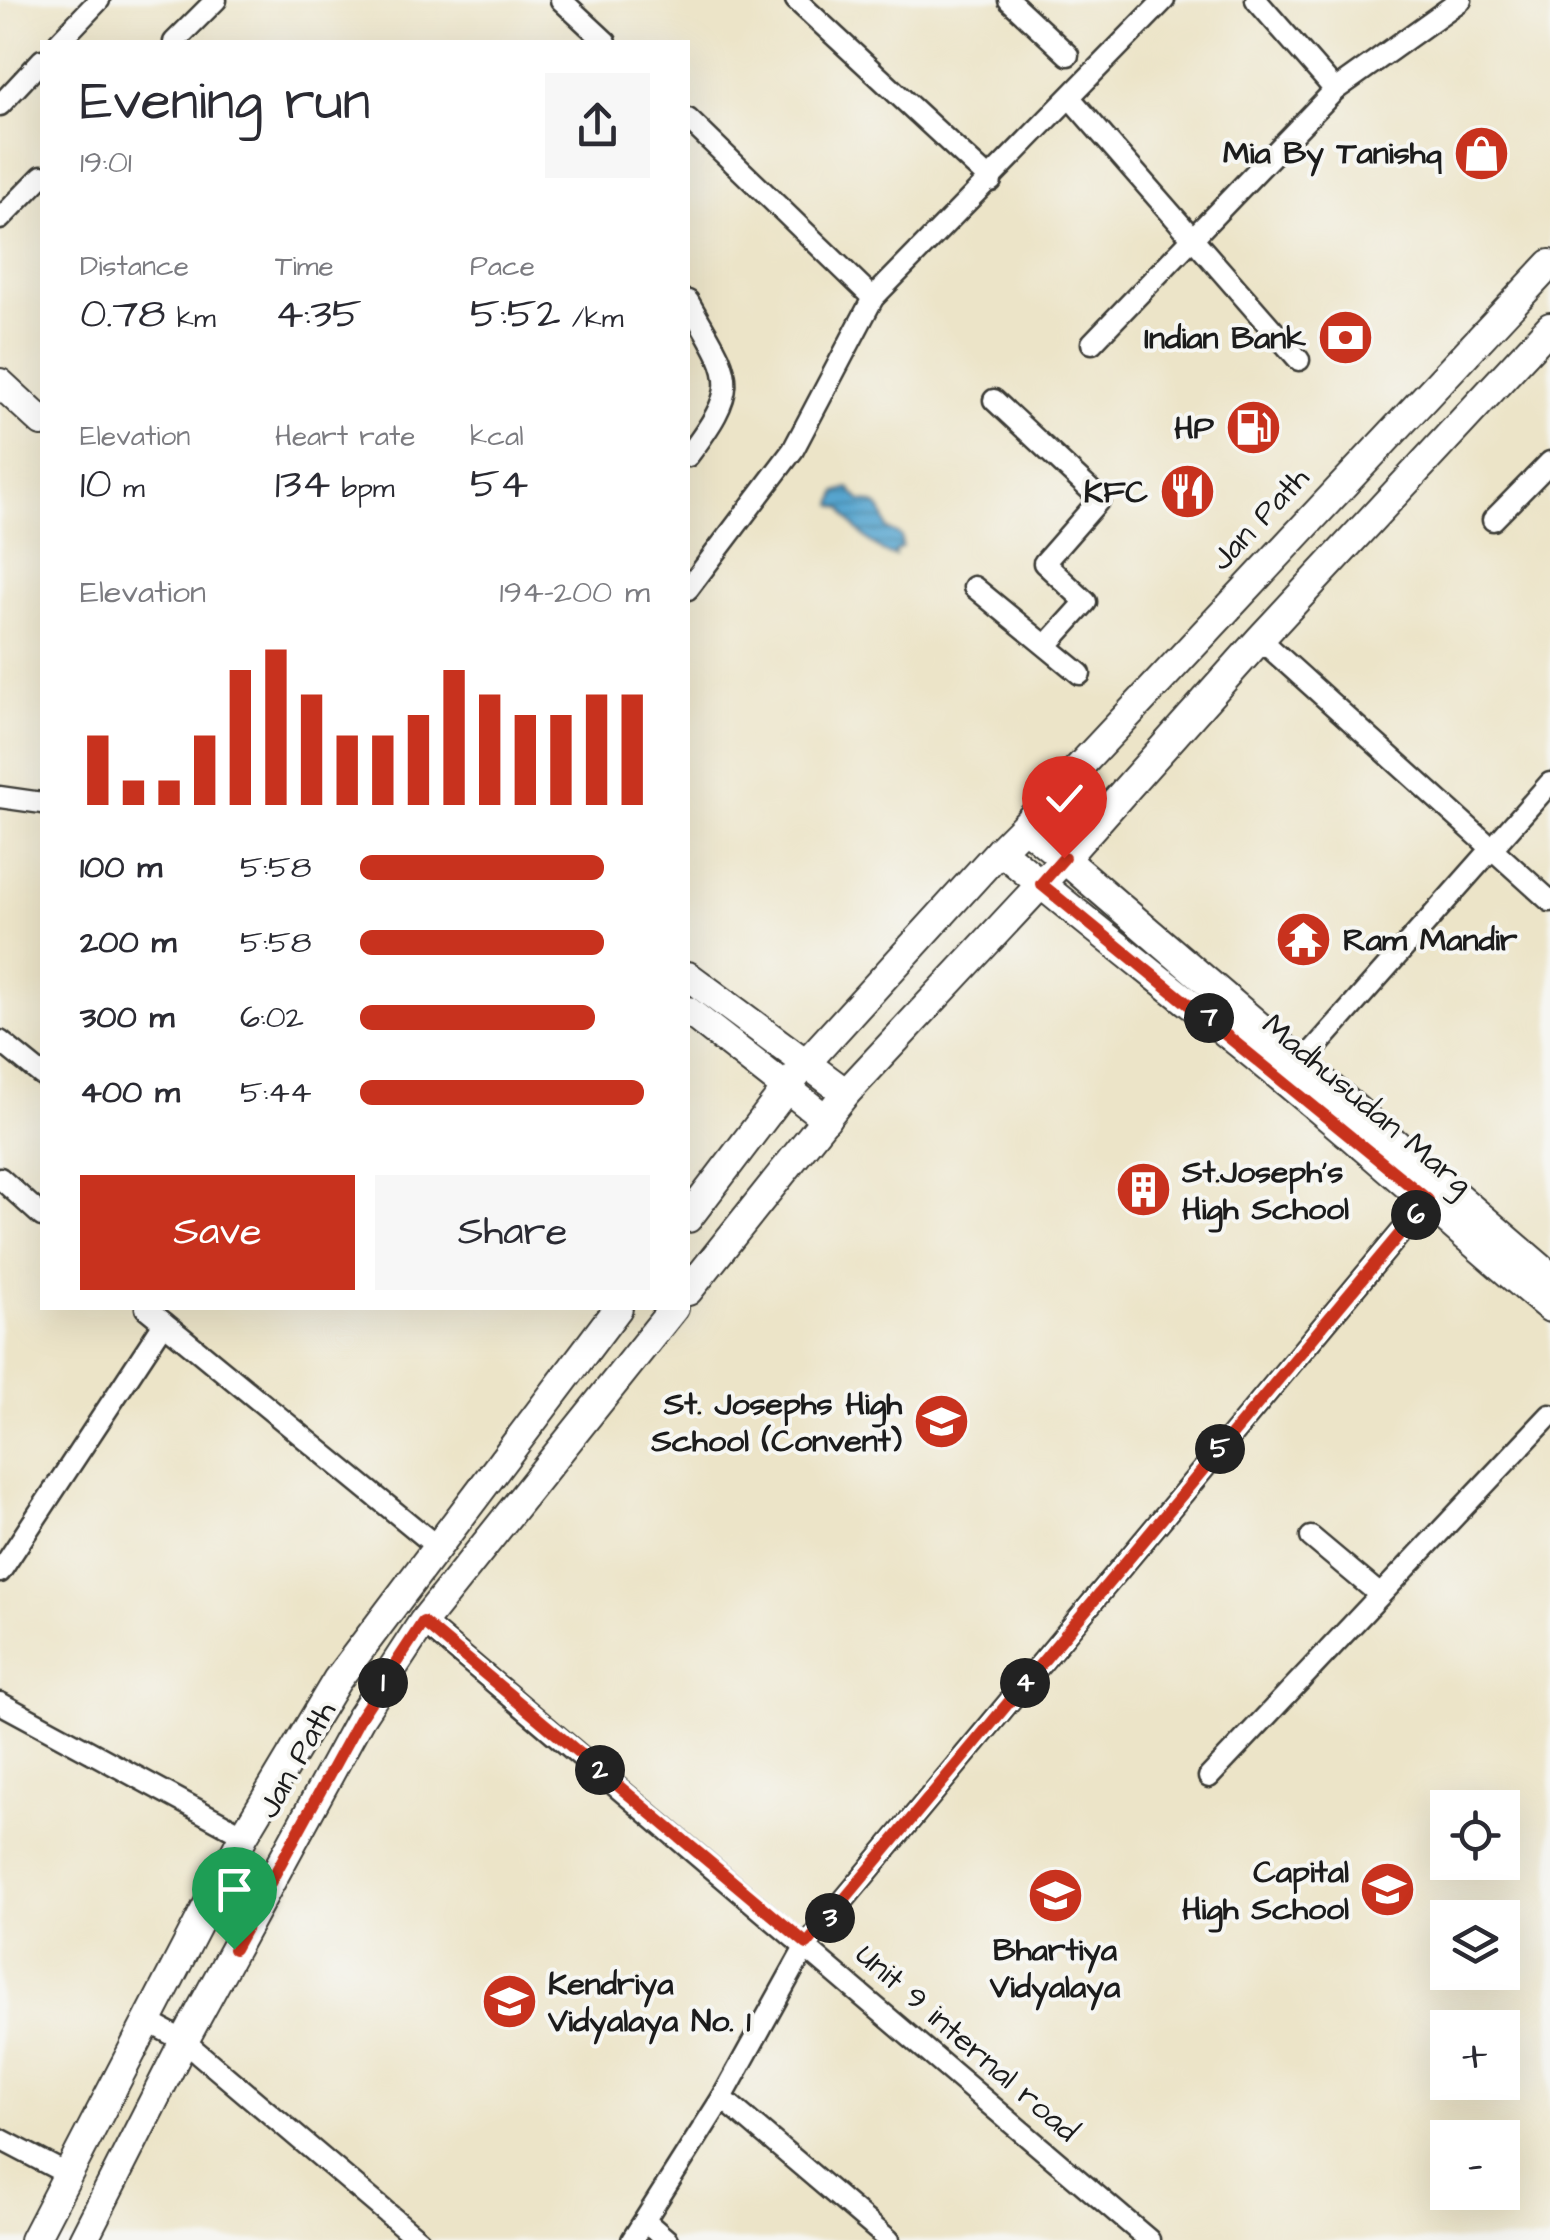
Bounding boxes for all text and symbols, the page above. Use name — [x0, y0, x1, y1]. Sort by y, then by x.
text: Evening run — [80, 64, 370, 140]
button: share — [545, 73, 650, 178]
shop icon: Mia By Tanishq — [1451, 123, 1511, 183]
place label: Mia By Tanishq — [1223, 131, 1443, 177]
text: 19:01 — [80, 140, 132, 185]
text: Distance — [80, 247, 189, 286]
text: Time — [275, 247, 334, 286]
text: Pace — [470, 247, 535, 286]
text: 0.78 — [80, 286, 165, 344]
text: 4:35 — [275, 286, 362, 344]
text: 5:52 — [470, 286, 561, 344]
text: km — [165, 299, 216, 338]
text: /km — [561, 299, 623, 338]
bank icon: Indian Bank — [1315, 308, 1375, 368]
place label: Indian Bank — [1144, 316, 1306, 361]
fuel station icon: HP — [1223, 398, 1283, 458]
place label: HP — [1174, 406, 1215, 451]
text: Elevation — [80, 417, 190, 456]
text: Heart rate — [275, 417, 416, 456]
text: kcal — [470, 417, 524, 456]
text: 10 — [80, 456, 112, 514]
text: 134 — [275, 456, 330, 514]
text: 54 — [470, 456, 528, 514]
street label: Jan Path — [1200, 457, 1320, 581]
restaurant icon: KFC — [1157, 462, 1217, 522]
text: m — [112, 469, 145, 508]
text: bpm — [330, 469, 395, 508]
place label: KFC — [1084, 470, 1148, 515]
text: Elevation — [80, 570, 206, 615]
text: 194–200 m — [500, 570, 650, 615]
pin — [1022, 756, 1107, 859]
icon: check — [1037, 771, 1092, 826]
text: 100 m — [80, 845, 162, 890]
text: 5:58 — [240, 845, 311, 890]
temple icon: Ram Mandir — [1274, 910, 1334, 970]
place label: Ram Mandir — [1343, 918, 1518, 963]
text: 200 m — [80, 920, 176, 965]
text: 5:58 — [240, 920, 311, 965]
pin: 7 — [1184, 993, 1234, 1043]
text: 300 m — [80, 995, 174, 1040]
text: 6:02 — [240, 995, 304, 1040]
text: 7 — [1200, 998, 1218, 1037]
street label: Madhusudan Marg — [1252, 1004, 1482, 1206]
text: 400 m — [80, 1070, 180, 1115]
text: 5:44 — [240, 1070, 312, 1115]
place label: St.Joseph’s High School — [1181, 1150, 1349, 1233]
building icon: St.Joseph’s High School — [1113, 1160, 1173, 1220]
button: Save — [80, 1175, 355, 1290]
button: Share — [375, 1175, 650, 1290]
pin: 6 — [1391, 1190, 1441, 1240]
text: 6 — [1407, 1195, 1425, 1234]
place label: St. Josephs High School (Convent) — [650, 1382, 903, 1464]
school or university icon: St. Josephs High School (Convent) — [911, 1392, 971, 1452]
pin: 5 — [1195, 1424, 1245, 1474]
text: 5 — [1210, 1429, 1230, 1468]
pin: 1 — [358, 1658, 408, 1708]
pin: 4 — [1000, 1658, 1050, 1708]
text: 1 — [381, 1663, 385, 1702]
text: 4 — [1015, 1663, 1035, 1702]
street label: Jan Path — [246, 1693, 348, 1827]
pin: 2 — [575, 1745, 625, 1795]
text: 2 — [592, 1750, 608, 1789]
map controls — [1430, 1790, 1520, 2210]
button: locate — [1430, 1790, 1520, 1880]
pin — [192, 1847, 277, 1950]
place label: Capital High School — [1182, 1850, 1349, 1933]
school or university icon: Capital High School — [1358, 1860, 1418, 1920]
icon: arrive — [207, 1862, 262, 1917]
school or university icon: Bhartiya Vidyalaya — [1025, 1866, 1085, 1926]
pin: 3 — [805, 1893, 855, 1943]
text: 3 — [823, 1898, 837, 1937]
button: layers — [1430, 1900, 1520, 1990]
place label: Bhartiya Vidyalaya — [989, 1928, 1121, 2011]
street label: Unit 9 internal road — [846, 1933, 1088, 2153]
place label: Kendriya Vidyalaya No. 1 — [547, 1962, 751, 2045]
school or university icon: Kendriya Vidyalaya No. 1 — [479, 1972, 539, 2032]
button: + — [1430, 2010, 1520, 2100]
button: − — [1430, 2120, 1520, 2210]

